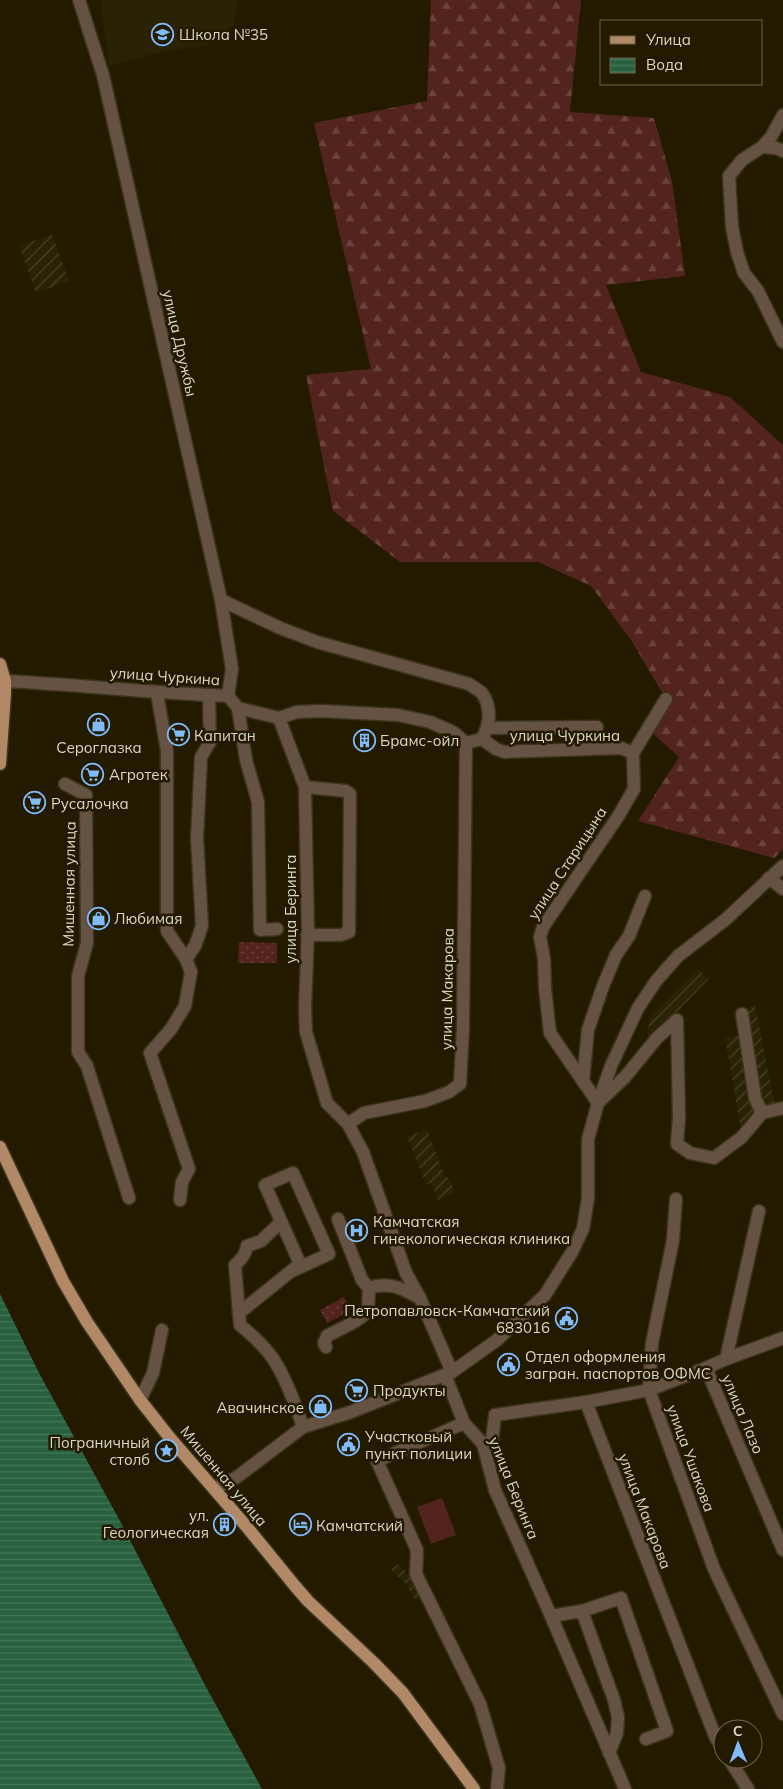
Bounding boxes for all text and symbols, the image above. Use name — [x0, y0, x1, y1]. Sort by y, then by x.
legend — [600, 20, 763, 85]
school or university icon: Школа №35 — [151, 22, 175, 46]
place label: Школа №35 — [179, 25, 268, 44]
text: Улица — [645, 30, 691, 49]
text: Вода — [646, 55, 683, 74]
street label: улица Дружбы — [159, 288, 201, 398]
street label: улица Чуркина — [109, 663, 221, 689]
shop icon: Сероглазка — [87, 712, 111, 736]
supermarket icon: Капитан — [166, 723, 190, 747]
place label: Капитан — [194, 726, 256, 745]
street label: улица Чуркина — [510, 726, 620, 745]
building icon: Брамс-ойл — [352, 728, 376, 752]
place label: Брамс-ойл — [380, 731, 459, 750]
place label: Сероглазка — [56, 738, 142, 757]
supermarket icon: Агротек — [81, 762, 105, 786]
place label: Агротек — [109, 765, 169, 784]
supermarket icon: Русалочка — [23, 791, 47, 815]
place label: Русалочка — [51, 794, 129, 813]
street label: улица Старицына — [524, 803, 610, 923]
street label: Мишенная улица — [58, 821, 80, 947]
street label: улица Беринга — [281, 855, 300, 963]
shop icon: Любимая — [86, 906, 110, 930]
place label: Любимая — [114, 909, 182, 928]
street label: улица Макарова — [436, 928, 458, 1050]
place label: Камчатская гинекологическая клиника — [373, 1212, 570, 1248]
hospital icon: Камчатская гинекологическая клиника — [345, 1218, 369, 1242]
place label: Петропавловск-Камчатский 683016 — [344, 1301, 550, 1337]
public building icon: Петропавловск-Камчатский 683016 — [554, 1307, 578, 1331]
place label: Отдел оформления загран. паспортов ОФМС — [525, 1347, 711, 1383]
public building icon: Отдел оформления загран. паспортов ОФМС — [497, 1353, 521, 1377]
street label: улица Лазо — [718, 1371, 768, 1457]
supermarket icon: Продукты — [345, 1378, 369, 1402]
place label: Продукты — [373, 1381, 446, 1400]
shop icon: Авачинское — [308, 1395, 332, 1419]
place label: Авачинское — [216, 1398, 304, 1417]
street label: улица Ушакова — [663, 1402, 719, 1514]
street label: Мишенная улица — [176, 1422, 272, 1530]
place label: Участковый пункт полиции — [364, 1427, 472, 1463]
place label: Пограничный столб — [49, 1433, 150, 1469]
public building icon: Участковый пункт полиции — [337, 1433, 361, 1457]
street label: улица Беринга — [485, 1434, 543, 1542]
place icon: Пограничный столб — [154, 1439, 178, 1463]
street label: улица Макарова — [614, 1451, 676, 1571]
place label: ул. Геологическая — [103, 1506, 209, 1542]
building icon: ул. Геологическая — [213, 1512, 237, 1536]
hotel icon: Камчатский — [288, 1513, 312, 1537]
place label: Камчатский — [316, 1516, 403, 1535]
north arrow — [713, 1719, 763, 1769]
text: С — [733, 1722, 743, 1740]

